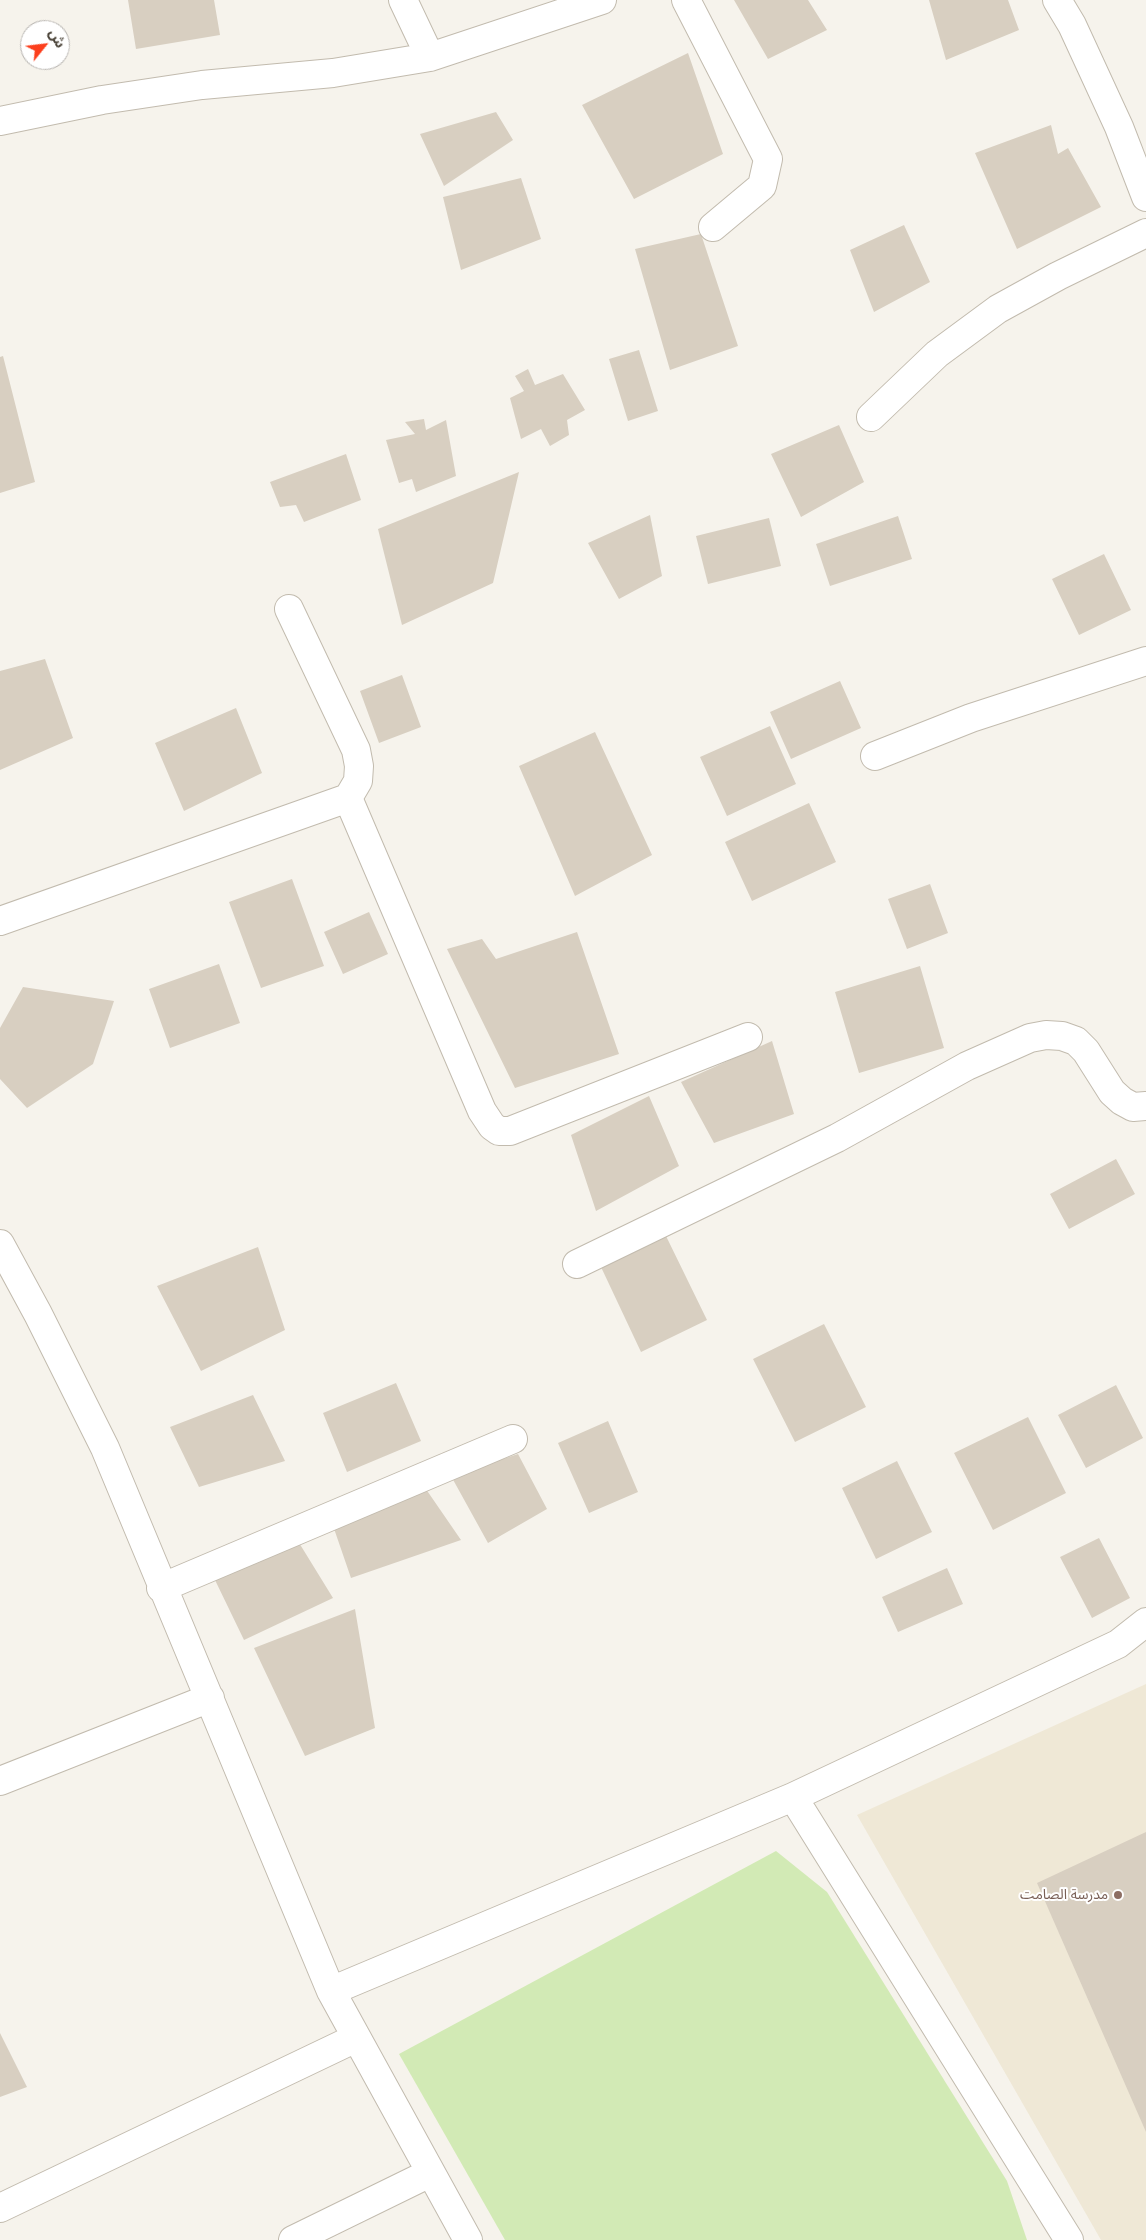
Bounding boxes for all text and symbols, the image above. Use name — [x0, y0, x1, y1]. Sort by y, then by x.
north arrow — [20, 20, 70, 70]
text: ش — [45, 25, 71, 51]
place label: مدرسة الصامت — [1020, 1887, 1108, 1903]
marker: مدرسة الصامت — [1112, 1889, 1124, 1901]

